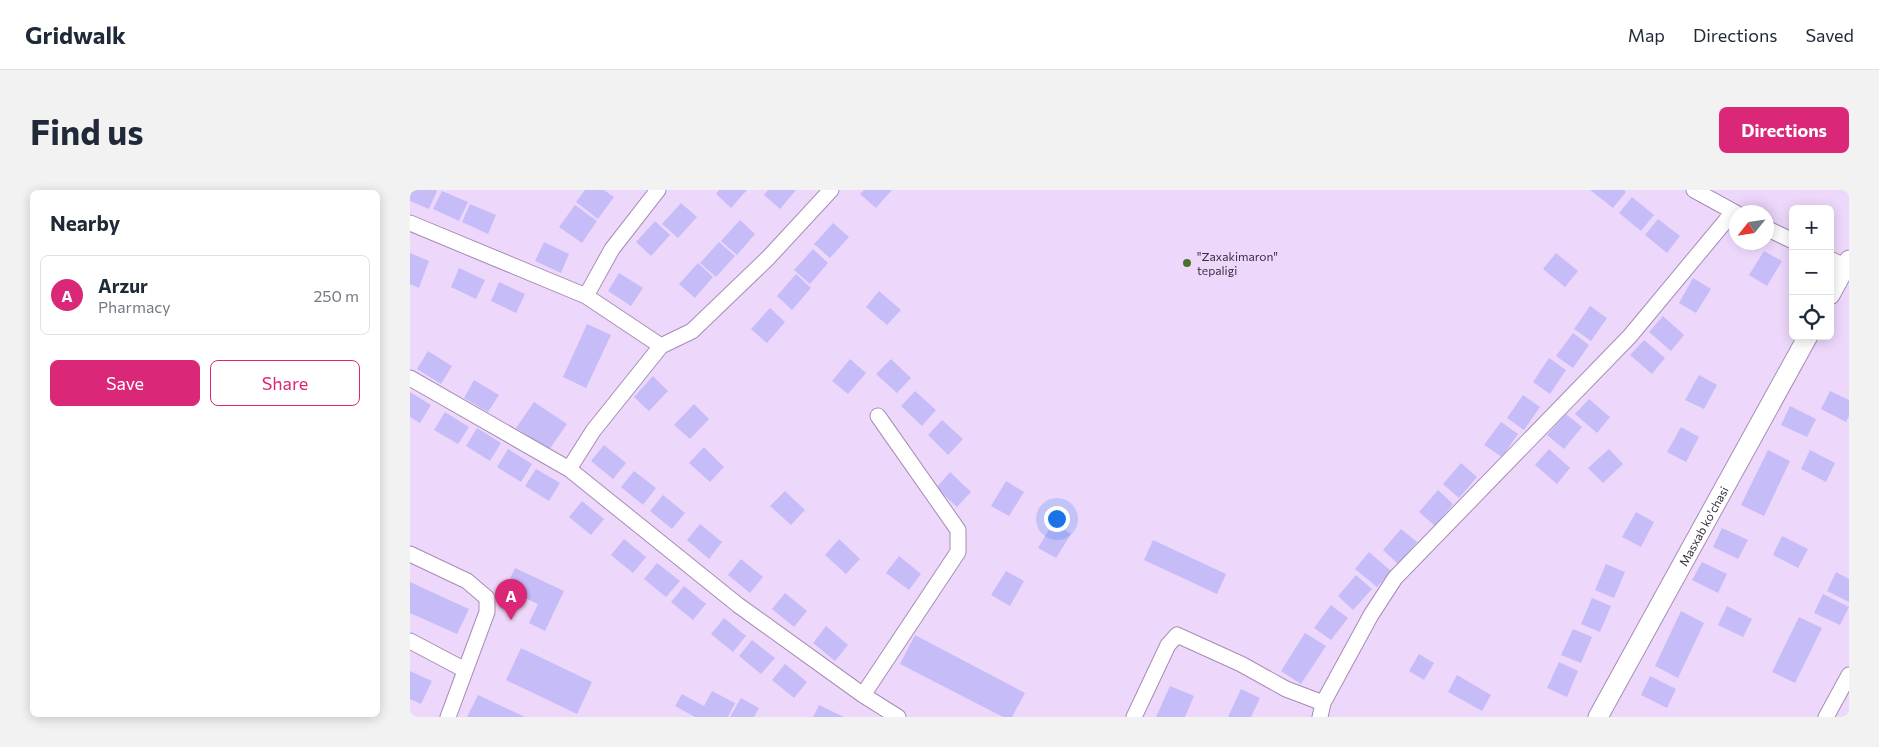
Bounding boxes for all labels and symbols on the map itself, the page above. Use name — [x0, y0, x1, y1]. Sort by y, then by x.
north arrow — [1729, 205, 1774, 250]
place label: "Zaxakimaron" tepaligi — [1197, 249, 1278, 277]
marker: "Zaxakimaron" tepaligi — [1181, 257, 1193, 269]
street label: Masxab ko'chasi — [1676, 484, 1731, 568]
your location — [1044, 506, 1070, 532]
pin: A — [495, 579, 527, 620]

